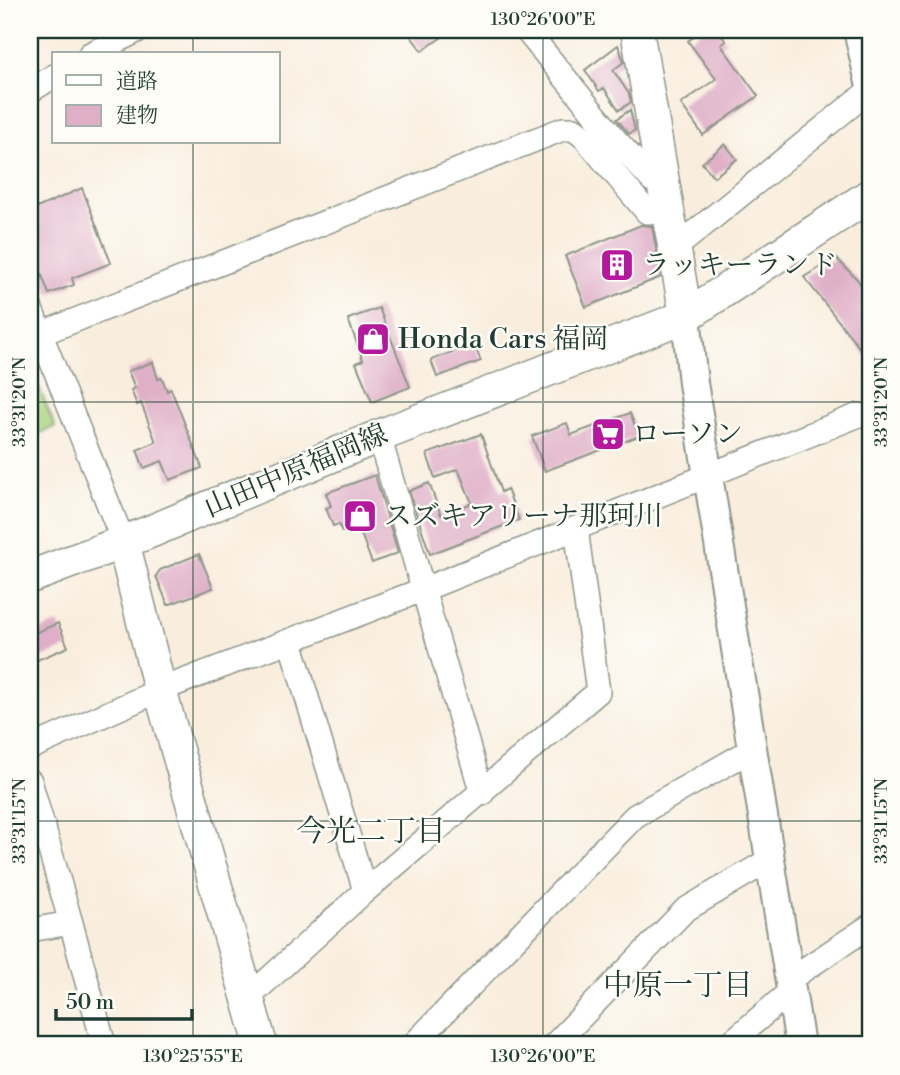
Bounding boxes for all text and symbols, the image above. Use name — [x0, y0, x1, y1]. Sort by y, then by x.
text: 130°26'00"E — [491, 8, 595, 31]
legend — [52, 52, 280, 144]
text: 道路 — [116, 69, 158, 95]
text: 建物 — [116, 103, 158, 129]
building icon: ラッキーランド — [598, 246, 636, 284]
place label: ラッキーランド — [642, 248, 837, 283]
shop icon: Honda Cars 福岡 — [354, 320, 392, 358]
place label: Honda Cars 福岡 — [398, 322, 608, 357]
text: 33°31'20"N — [8, 356, 31, 447]
text: 33°31'20"N — [870, 356, 893, 447]
supermarket icon: ローソン — [589, 415, 627, 453]
street label: 山田中原福岡線 — [199, 417, 393, 525]
place label: ローソン — [632, 417, 743, 452]
shop icon: スズキアリーナ那珂川 — [341, 497, 379, 535]
place label: スズキアリーナ那珂川 — [384, 499, 663, 534]
text: 33°31'15"N — [8, 777, 31, 864]
text: 33°31'15"N — [870, 777, 893, 864]
district label: 今光二丁目 — [296, 813, 446, 851]
district label: 中原一丁目 — [603, 967, 753, 1005]
scale bar — [56, 977, 192, 1021]
text: 50 m — [66, 990, 114, 1016]
text: 130°25'55"E — [143, 1045, 243, 1068]
text: 130°26'00"E — [491, 1045, 595, 1068]

